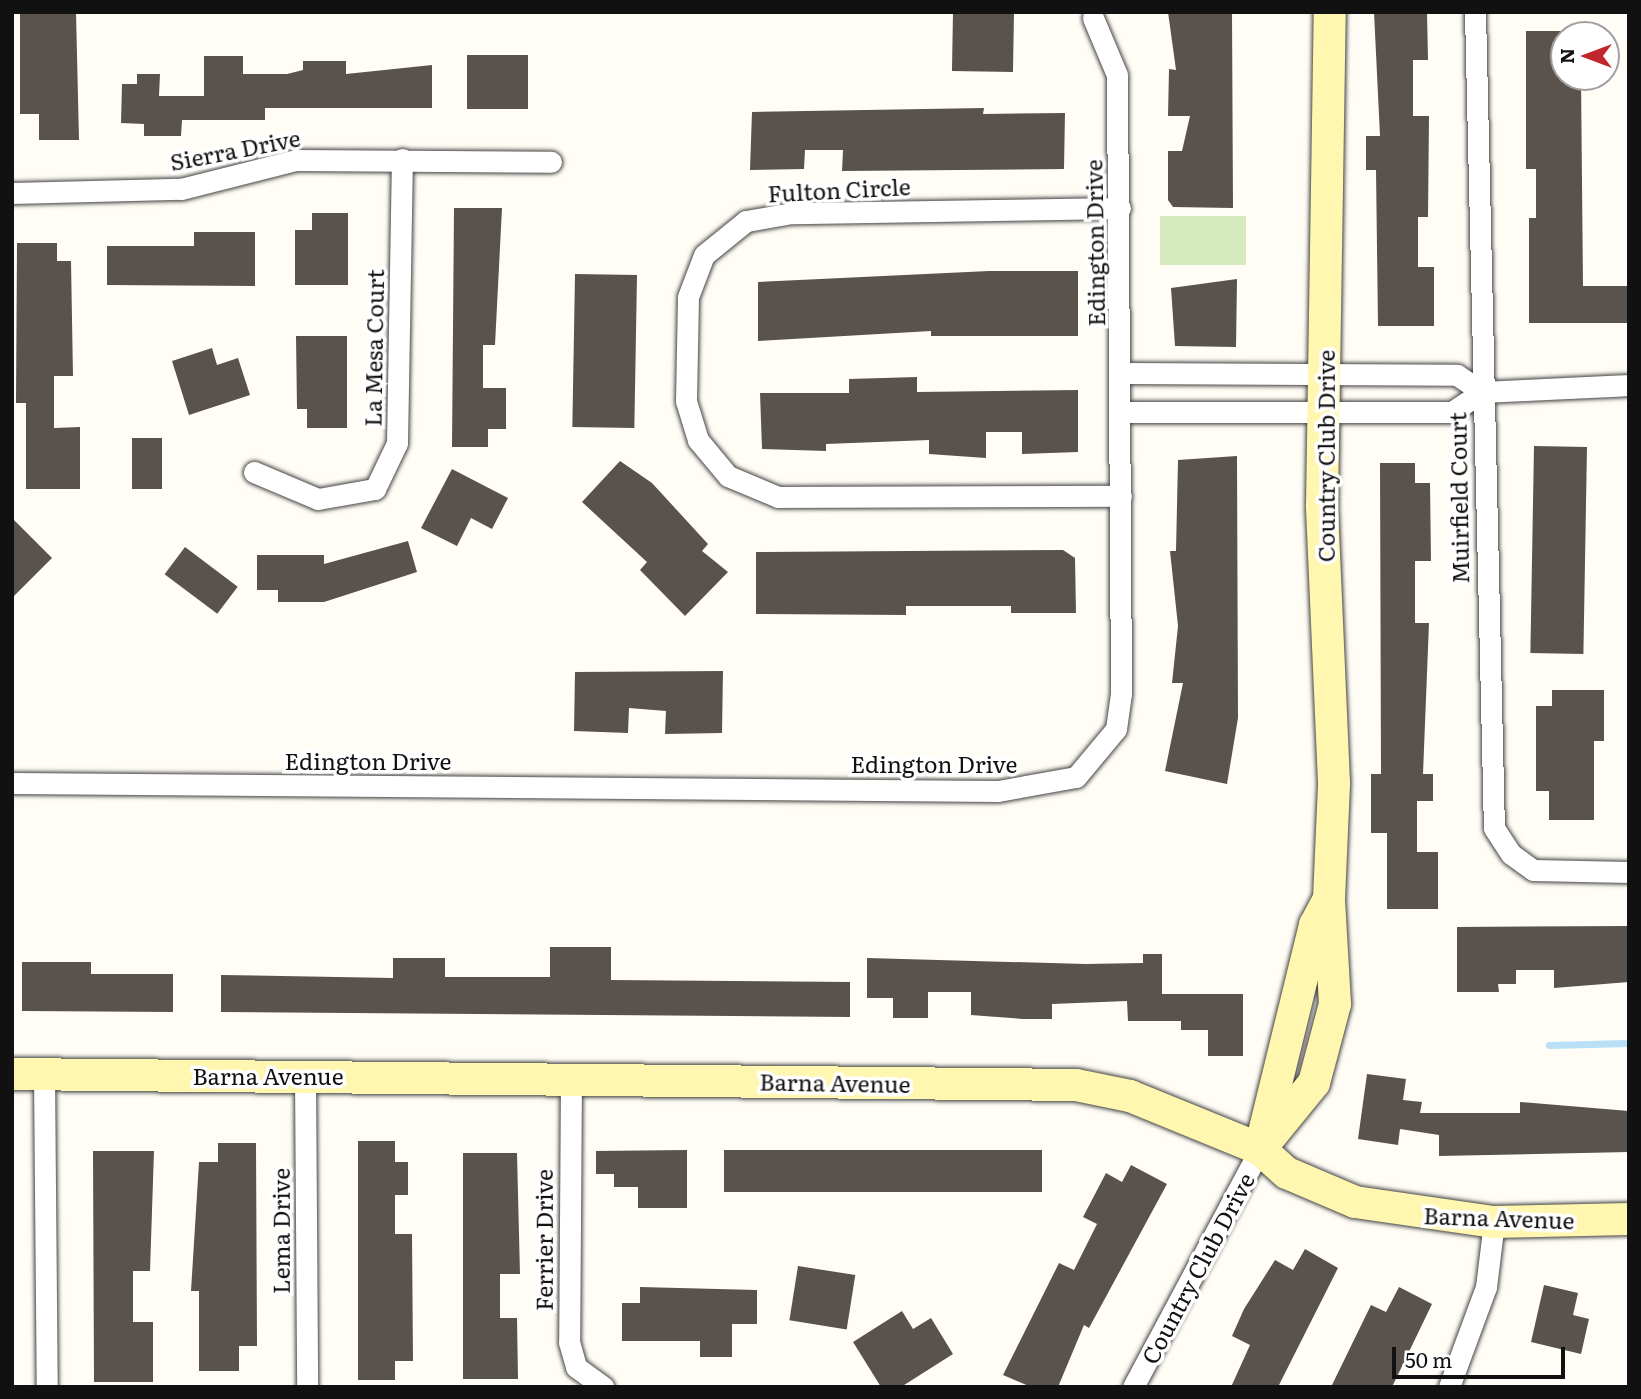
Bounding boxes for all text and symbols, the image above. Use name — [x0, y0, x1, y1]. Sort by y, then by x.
north arrow — [1550, 21, 1620, 91]
text: N — [1552, 48, 1580, 64]
street label: Sierra Drive — [167, 123, 303, 175]
street label: Edington Drive — [1079, 159, 1109, 327]
street label: Fulton Circle — [767, 171, 911, 207]
street label: La Mesa Court — [358, 269, 388, 427]
street label: Country Club Drive — [1311, 350, 1339, 562]
street label: Muirfield Court — [1443, 412, 1473, 584]
street label: Edington Drive — [284, 746, 452, 774]
street label: Edington Drive — [850, 749, 1018, 777]
street label: Barna Avenue — [192, 1061, 344, 1089]
street label: Barna Avenue — [759, 1067, 911, 1097]
street label: Lema Drive — [266, 1168, 294, 1294]
street label: Country Club Drive — [1135, 1168, 1259, 1368]
street label: Ferrier Drive — [529, 1169, 557, 1311]
street label: Barna Avenue — [1423, 1201, 1575, 1233]
scale bar — [1396, 1332, 1569, 1376]
text: 50 m — [1405, 1343, 1452, 1374]

